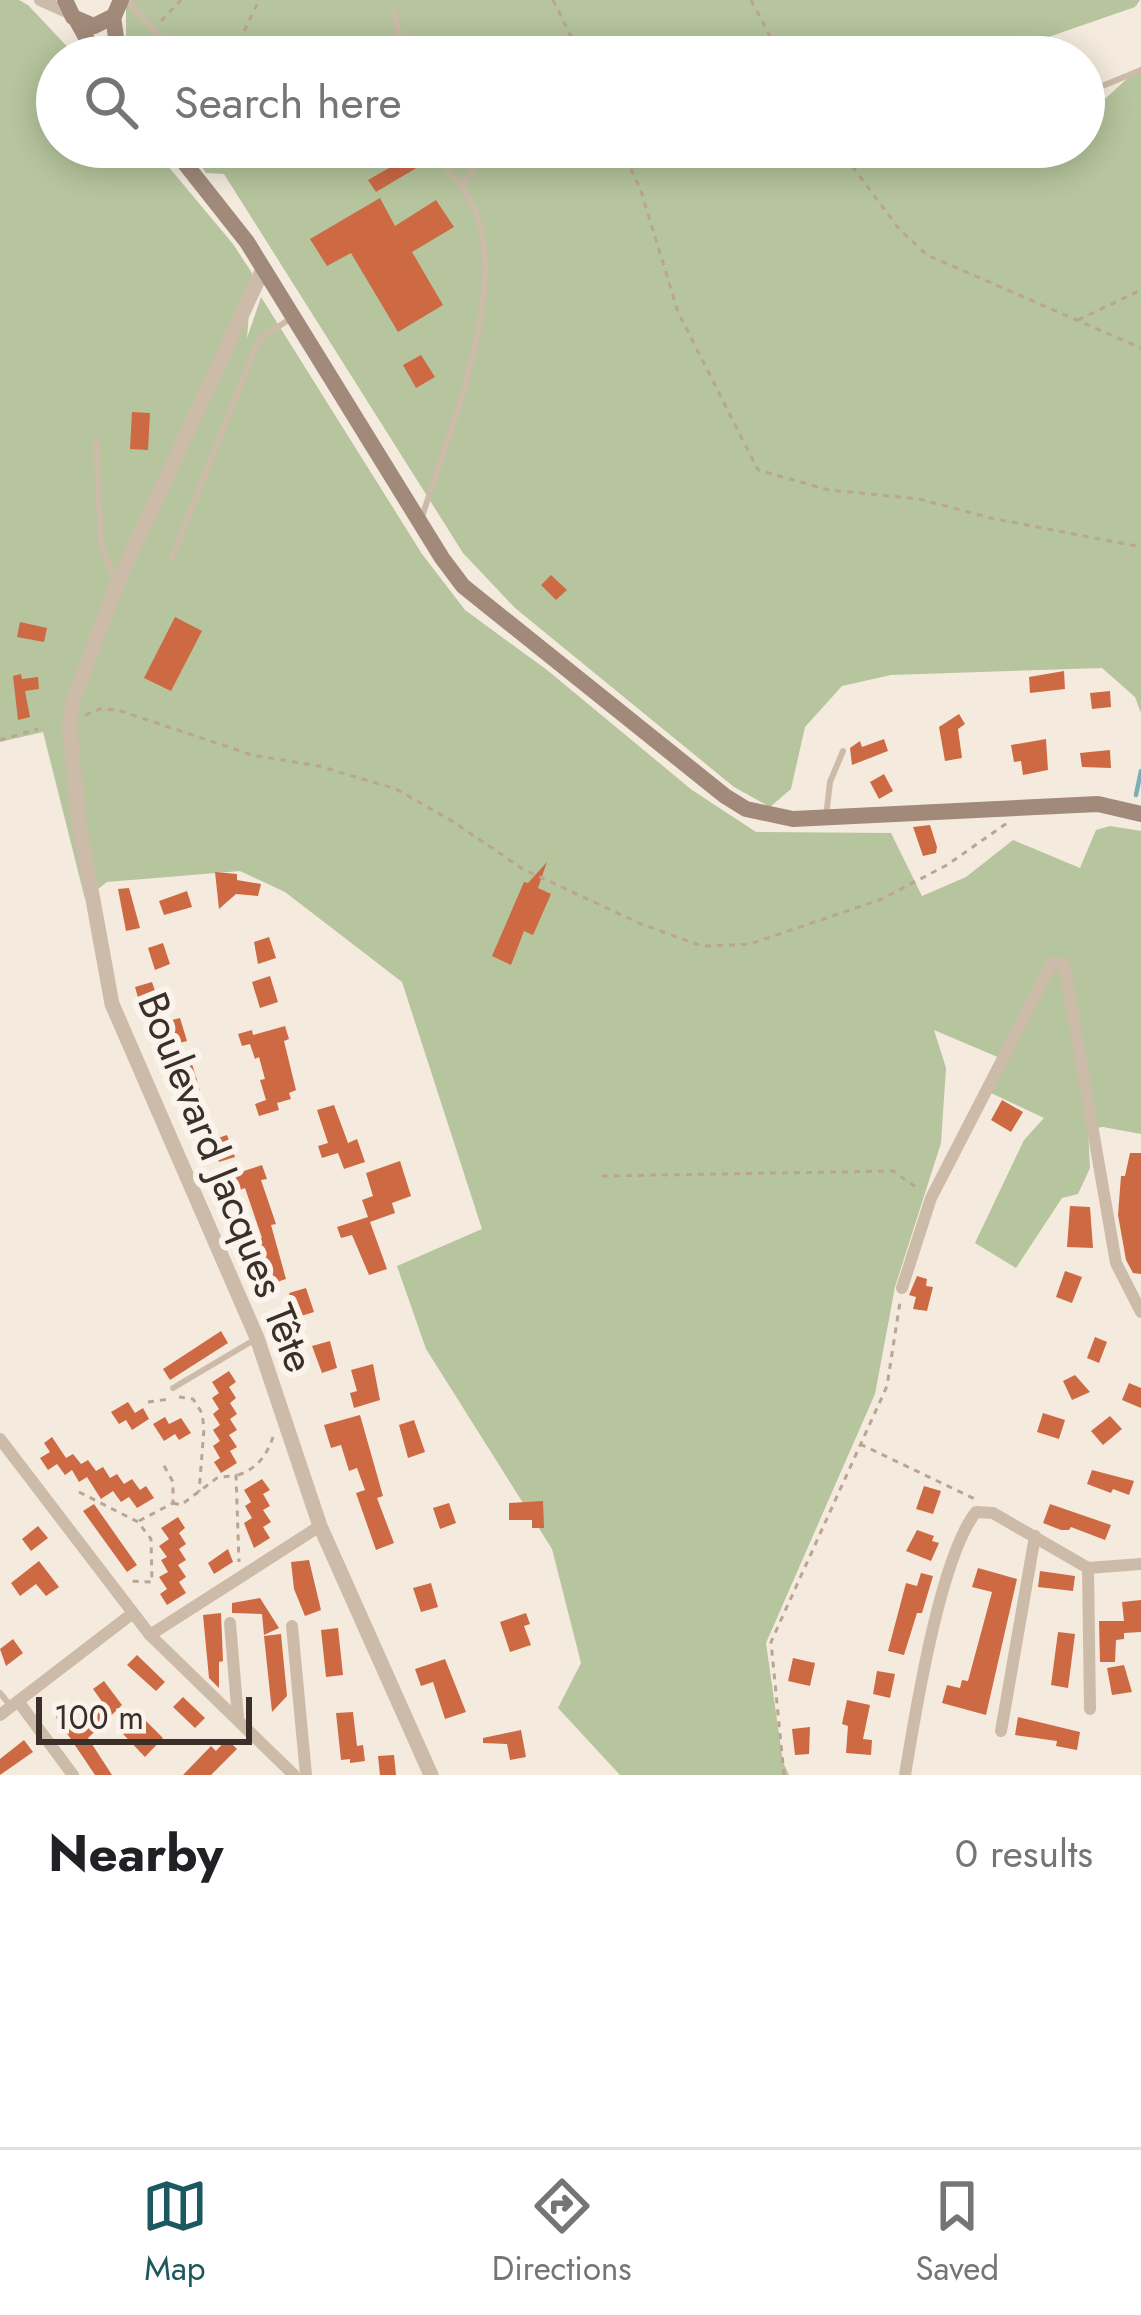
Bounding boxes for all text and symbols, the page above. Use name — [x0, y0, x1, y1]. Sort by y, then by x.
search box — [36, 36, 1105, 168]
icon: search — [78, 69, 144, 135]
text: Search here — [174, 70, 402, 135]
street label: Boulevard Jacques Tête — [122, 983, 331, 1381]
scale bar — [36, 1691, 252, 1744]
text: 100 m — [54, 1694, 144, 1741]
text: Nearby — [48, 1816, 223, 1890]
text: 0 results — [955, 1825, 1093, 1882]
tab: Map — [142, 2173, 208, 2292]
tab: Directions — [492, 2173, 632, 2292]
tab: Saved — [915, 2173, 999, 2292]

